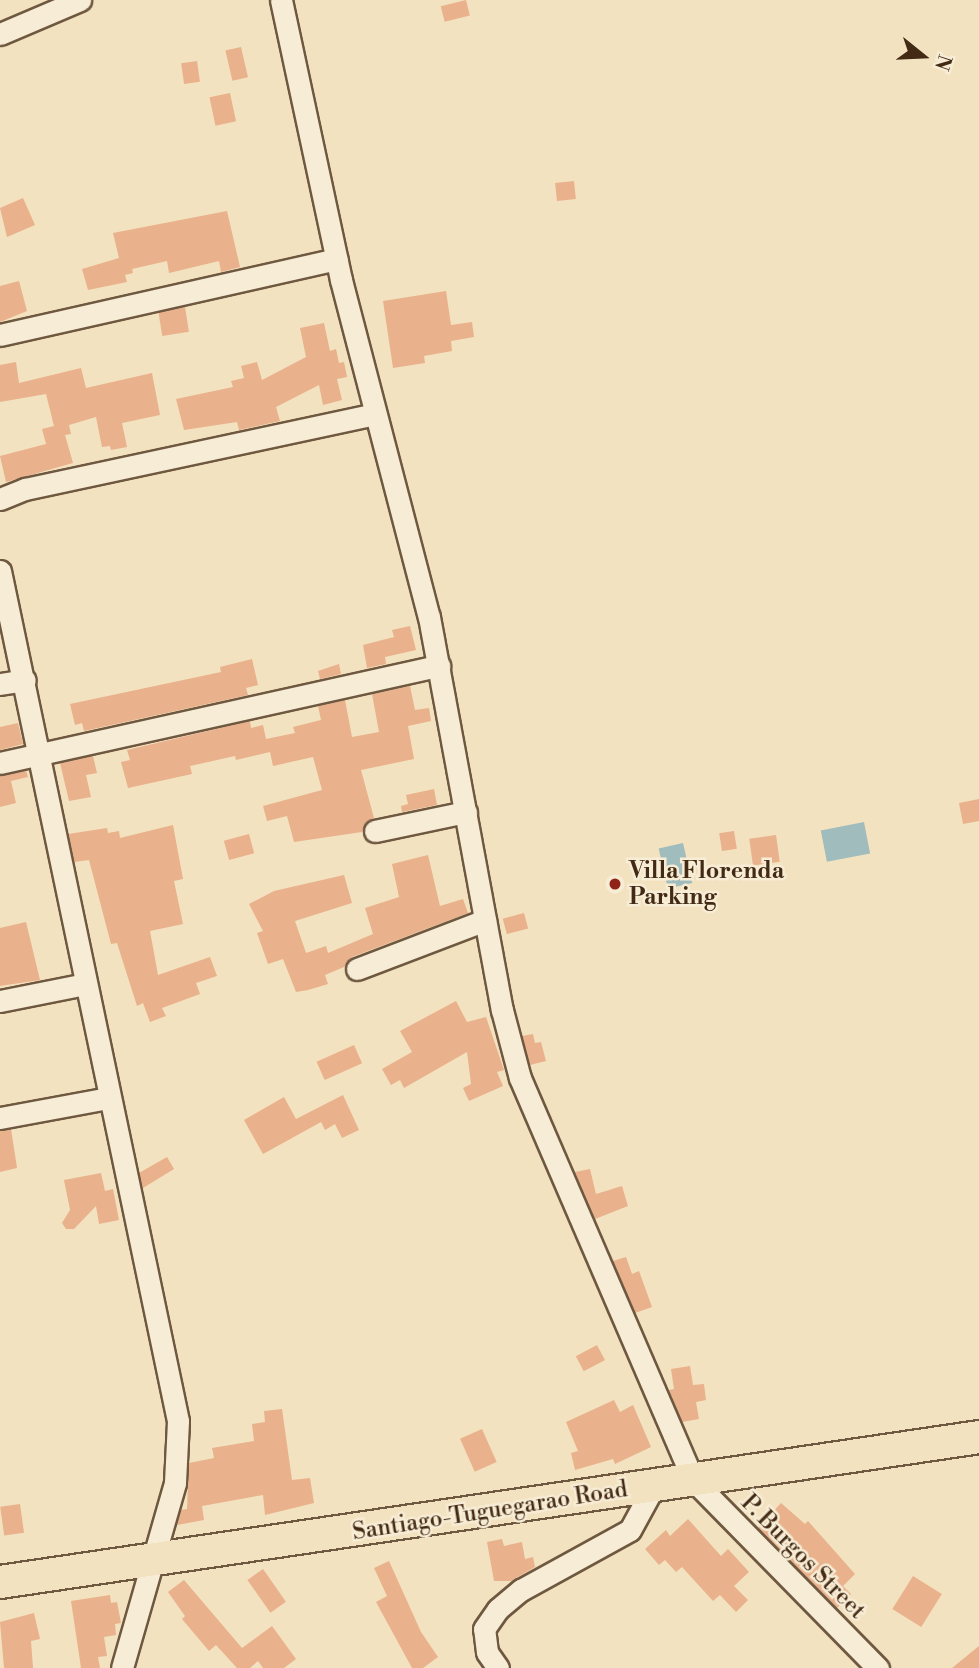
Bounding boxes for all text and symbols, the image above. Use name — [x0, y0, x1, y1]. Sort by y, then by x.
north arrow — [888, 21, 958, 91]
text: N — [929, 52, 957, 73]
place label: Villa Florenda Parking — [629, 857, 784, 911]
marker: Villa Florenda Parking — [607, 876, 623, 892]
street label: Santiago-Tuguegarao Road — [351, 1476, 629, 1546]
street label: P. Burgos Street — [735, 1489, 871, 1625]

